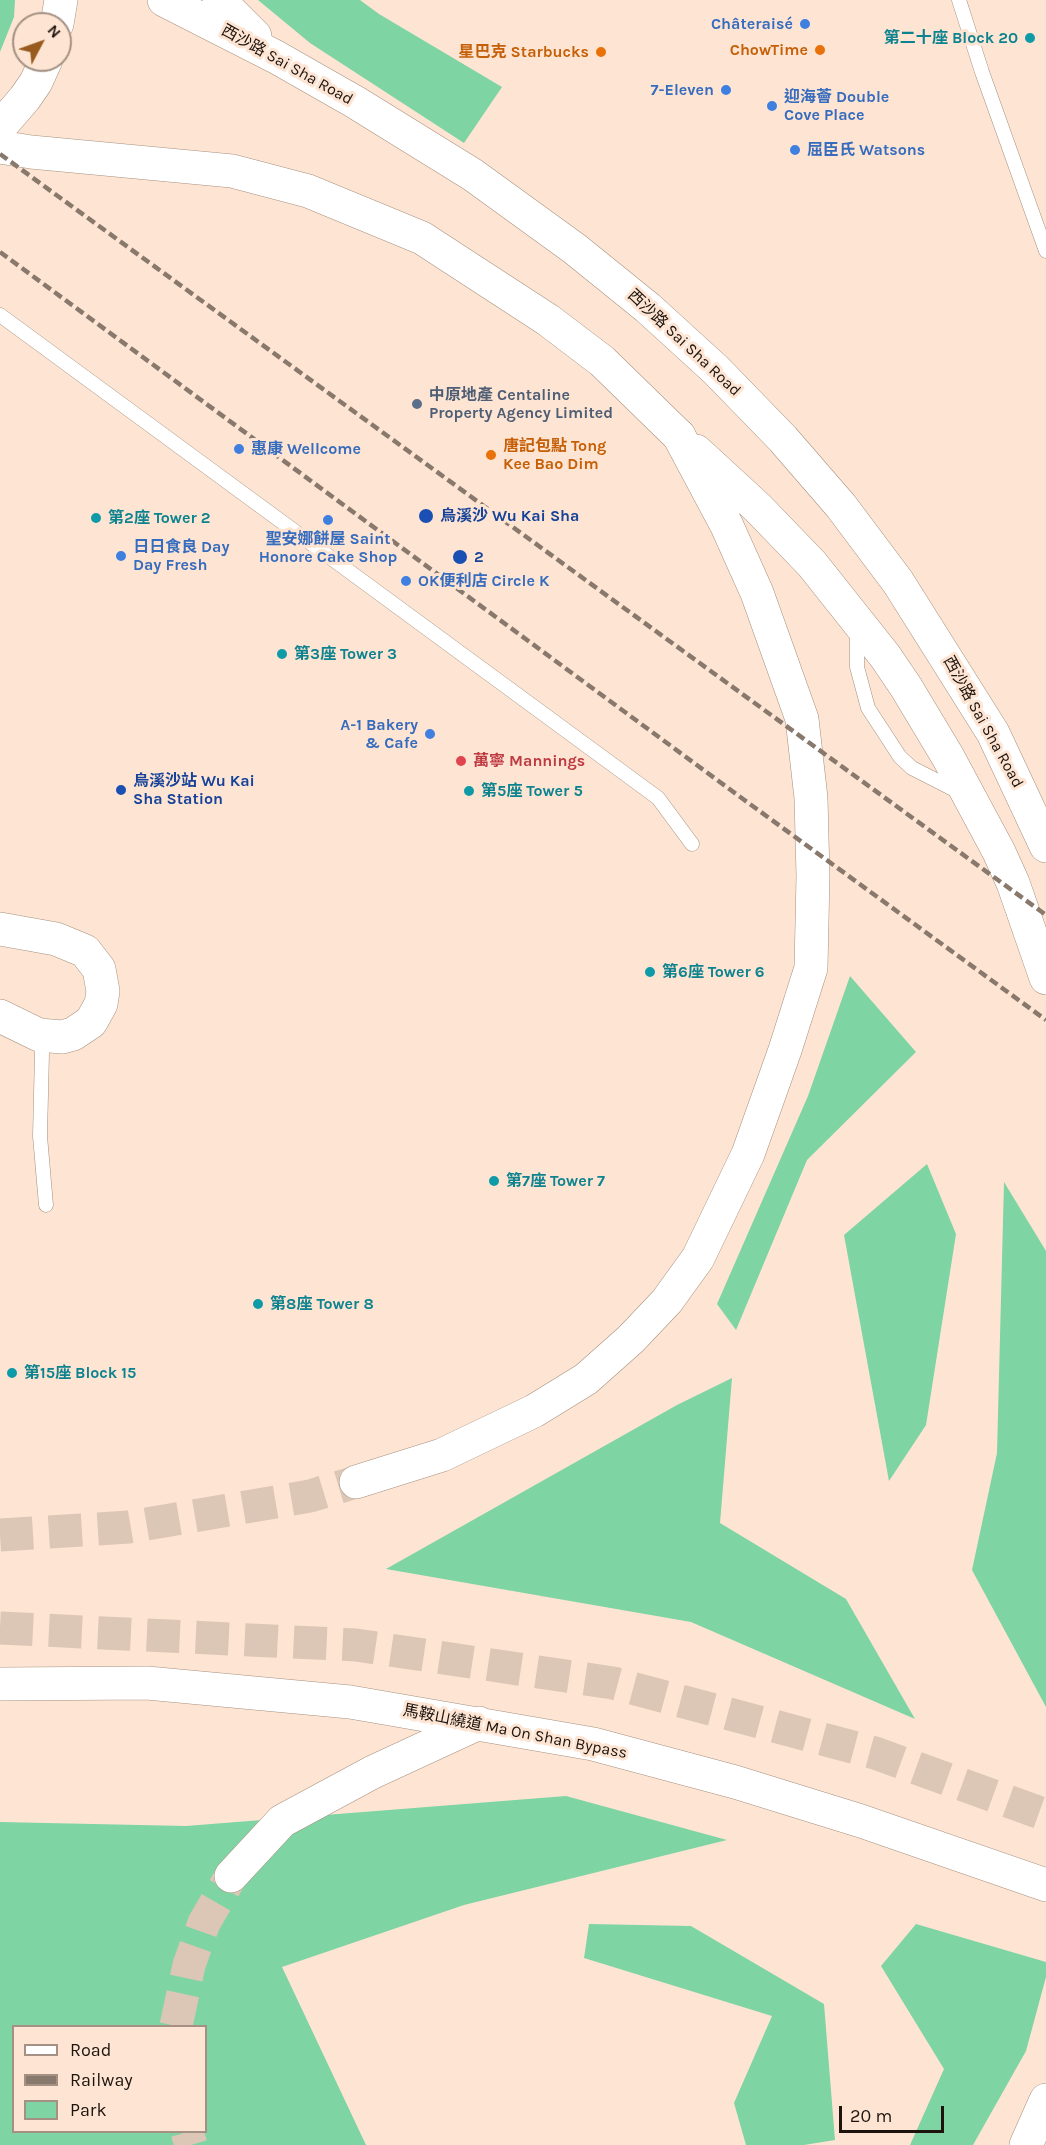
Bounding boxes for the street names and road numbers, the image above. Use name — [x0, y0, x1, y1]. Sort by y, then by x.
street label: 西沙路 Sai Sha Road — [218, 21, 356, 109]
street label: 西沙路 Sai Sha Road — [623, 286, 745, 400]
street label: 西沙路 Sai Sha Road — [939, 653, 1027, 791]
street label: 馬鞍山繞道 Ma On Shan Bypass — [401, 1701, 629, 1763]

